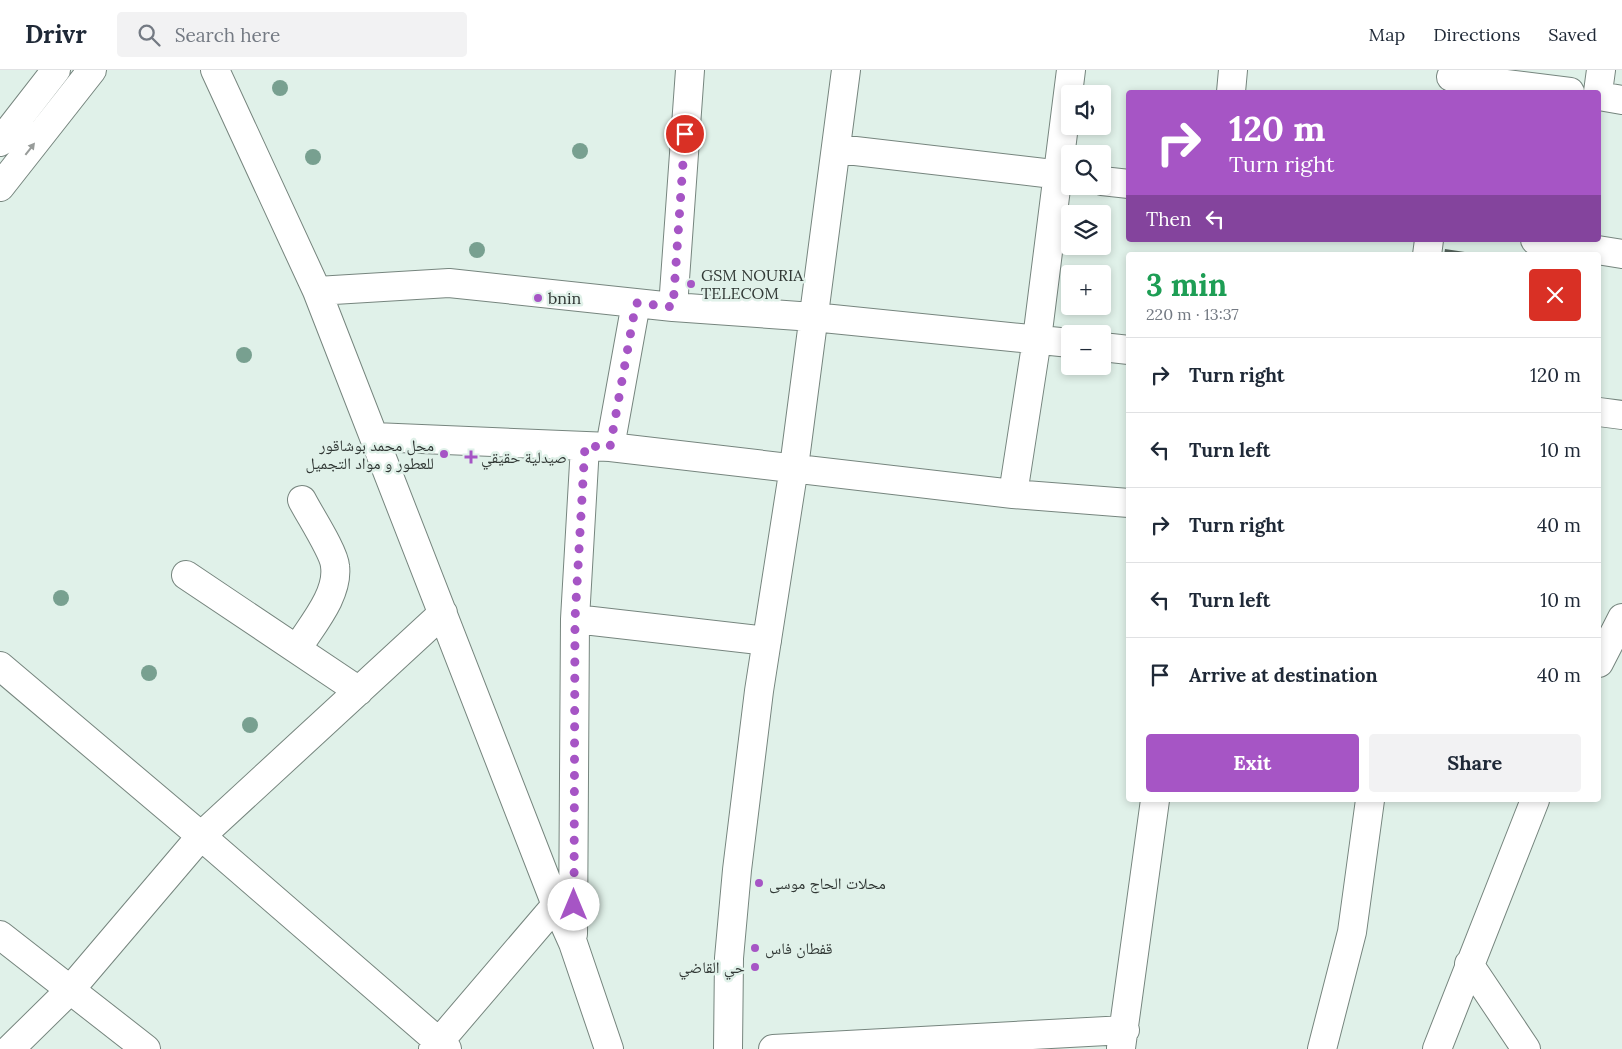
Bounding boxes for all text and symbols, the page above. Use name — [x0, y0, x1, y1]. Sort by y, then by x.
search box — [117, 12, 467, 57]
text: Drivr — [25, 19, 87, 50]
icon: search — [135, 21, 163, 49]
text: Search here — [175, 23, 280, 47]
text: Map — [1369, 23, 1405, 46]
text: Directions — [1433, 23, 1520, 46]
text: Saved — [1548, 23, 1597, 46]
map controls — [1061, 85, 1111, 375]
button: sound — [1061, 85, 1111, 135]
text: 120 m — [1229, 106, 1326, 151]
icon: right — [1146, 110, 1211, 175]
pin — [664, 113, 706, 155]
icon: arrive — [671, 120, 699, 148]
one-way arrow — [25, 142, 35, 156]
button: search — [1061, 145, 1111, 195]
text: Turn right — [1229, 150, 1334, 178]
button: layers — [1061, 205, 1111, 255]
icon: left — [1201, 205, 1229, 233]
text: Then — [1146, 207, 1191, 231]
place label: GSM NOURIA TELECOM — [701, 265, 804, 303]
button: + — [1061, 265, 1111, 315]
text: 3 min — [1146, 266, 1227, 304]
button: close — [1529, 269, 1581, 321]
marker: GSM NOURIA TELECOM — [685, 278, 697, 290]
place label: bnin — [548, 288, 582, 308]
marker: bnin — [532, 292, 544, 304]
text: 220 m · 13:37 — [1146, 304, 1239, 324]
button: − — [1061, 325, 1111, 375]
icon: right — [1146, 361, 1174, 389]
text: Turn right — [1189, 363, 1285, 387]
text: 120 m — [1530, 363, 1581, 387]
place label: محل محمد بوشاقور للعطور و مواد التجميل — [306, 435, 434, 474]
icon: left — [1146, 436, 1174, 464]
text: Turn left — [1189, 438, 1270, 462]
text: 10 m — [1540, 438, 1581, 462]
place label: صيدلية حقيقي — [481, 447, 567, 470]
marker: محل محمد بوشاقور للعطور و مواد التجميل — [438, 448, 450, 460]
marker: صيدلية حقيقي — [465, 451, 477, 463]
icon: right — [1146, 511, 1174, 539]
text: Turn right — [1189, 513, 1285, 537]
text: 40 m — [1537, 513, 1581, 537]
icon: left — [1146, 586, 1174, 614]
text: Turn left — [1189, 588, 1270, 612]
text: 10 m — [1540, 588, 1581, 612]
icon: arrive — [1146, 661, 1174, 689]
text: Arrive at destination — [1189, 663, 1378, 687]
text: 40 m — [1537, 663, 1581, 687]
button: Exit — [1146, 734, 1359, 792]
button: Share — [1369, 734, 1581, 792]
place label: محلات الحاج موسى — [769, 873, 886, 894]
marker: محلات الحاج موسى — [753, 877, 765, 889]
position arrow — [547, 878, 599, 930]
place label: قفطان فاس — [765, 938, 833, 959]
marker: قفطان فاس — [749, 942, 761, 954]
place label: حي القاضي — [679, 957, 745, 980]
marker: حي القاضي — [749, 961, 761, 973]

